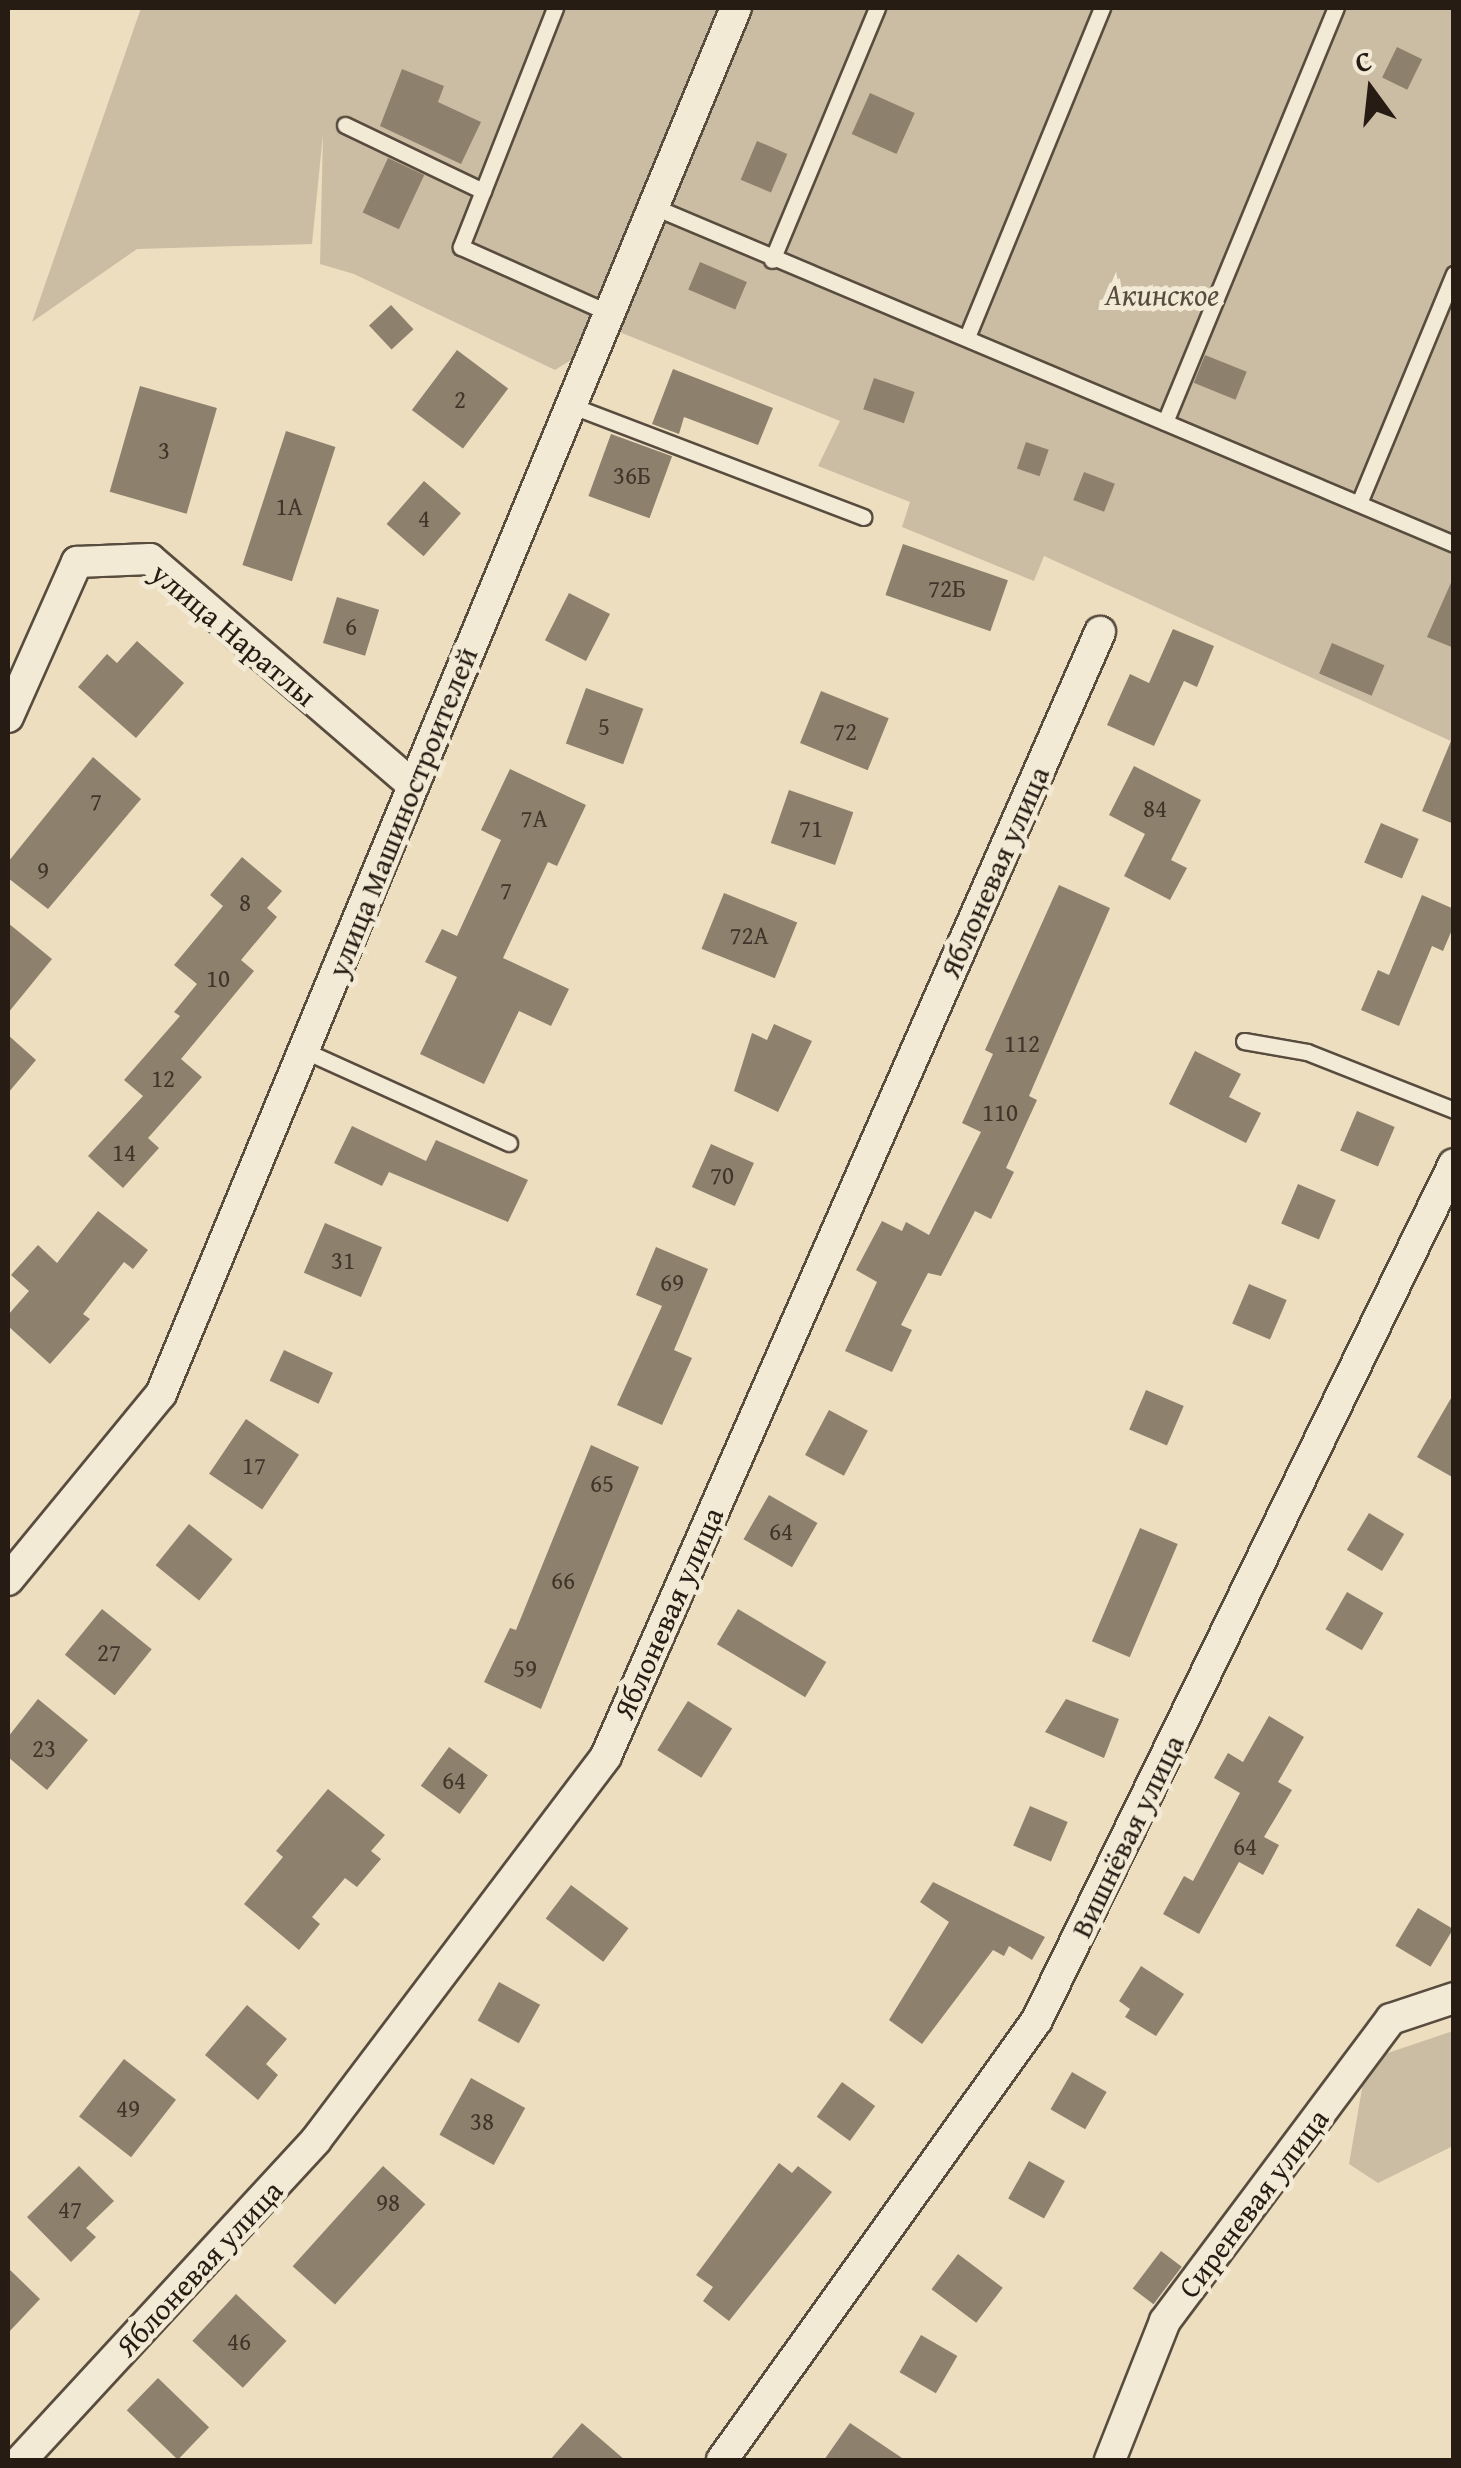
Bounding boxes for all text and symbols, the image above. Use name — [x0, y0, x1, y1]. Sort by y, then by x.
text: С — [1350, 39, 1376, 82]
north arrow — [1321, 40, 1421, 140]
park label: Акинское — [1105, 276, 1219, 312]
house number: 2 — [454, 384, 466, 414]
house number: 3 — [158, 435, 170, 465]
house number: 36Б — [613, 460, 651, 490]
house number: 1А — [275, 491, 303, 521]
house number: 4 — [418, 503, 430, 533]
street label: улица Наратлы — [144, 555, 324, 713]
house number: 72Б — [928, 573, 966, 603]
house number: 6 — [345, 611, 357, 641]
street label: улица Машиностроителей — [319, 642, 485, 982]
house number: 5 — [598, 711, 610, 741]
house number: 72 — [833, 716, 857, 746]
street label: Яблоневая улица — [931, 761, 1057, 983]
house number: 7 — [90, 786, 102, 816]
house number: 84 — [1143, 793, 1167, 823]
house number: 7А — [520, 803, 548, 833]
house number: 71 — [799, 813, 823, 843]
house number: 9 — [37, 855, 49, 885]
house number: 7 — [500, 875, 512, 905]
house number: 8 — [239, 887, 251, 917]
house number: 72А — [729, 920, 769, 950]
house number: 10 — [206, 963, 230, 993]
house number: 112 — [1004, 1028, 1040, 1058]
house number: 12 — [151, 1063, 175, 1093]
house number: 110 — [982, 1097, 1018, 1127]
house number: 14 — [112, 1137, 136, 1167]
house number: 70 — [710, 1160, 734, 1190]
house number: 31 — [331, 1245, 355, 1275]
house number: 69 — [660, 1267, 684, 1297]
house number: 17 — [242, 1450, 266, 1480]
house number: 65 — [590, 1468, 614, 1498]
street label: Яблоневая улица — [605, 1502, 731, 1724]
house number: 64 — [769, 1516, 793, 1546]
house number: 66 — [551, 1565, 575, 1595]
house number: 27 — [97, 1637, 121, 1667]
house number: 59 — [513, 1653, 537, 1683]
street label: Вишнёвая улица — [1062, 1729, 1192, 1943]
house number: 23 — [32, 1733, 56, 1763]
house number: 64 — [442, 1765, 466, 1795]
house number: 64 — [1233, 1831, 1257, 1861]
house number: 49 — [116, 2093, 140, 2123]
street label: Сиреневая улица — [1170, 2101, 1336, 2305]
house number: 38 — [470, 2106, 494, 2136]
street label: Яблоневая улица — [108, 2172, 290, 2364]
house number: 98 — [376, 2187, 400, 2217]
house number: 47 — [58, 2194, 82, 2224]
house number: 46 — [227, 2326, 251, 2356]

